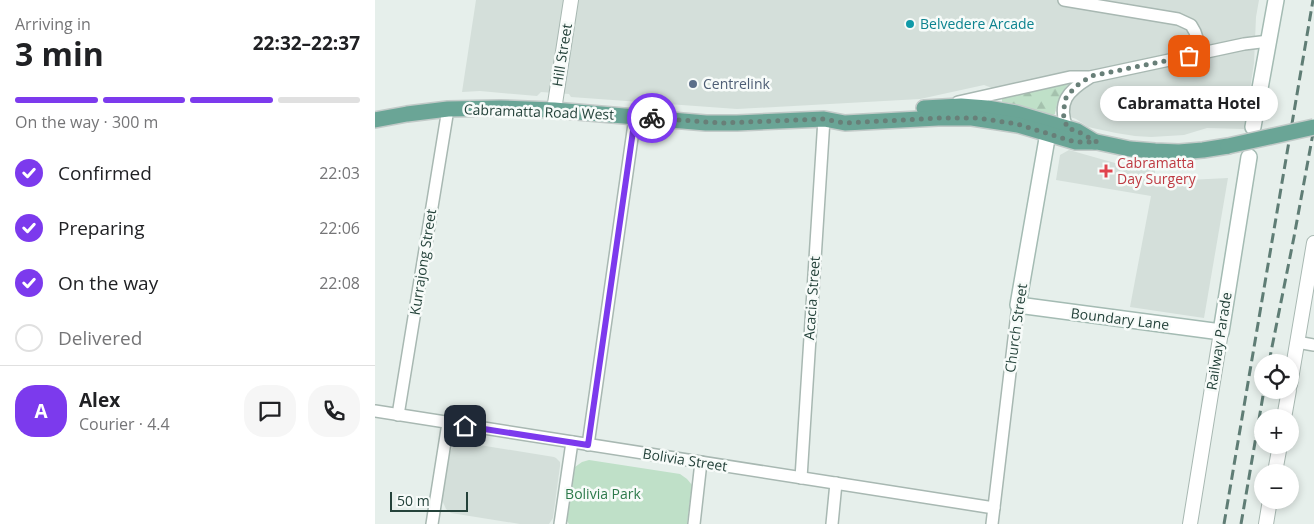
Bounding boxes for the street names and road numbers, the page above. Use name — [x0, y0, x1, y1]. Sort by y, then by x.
street label: Hill Street — [547, 22, 576, 88]
street label: Cabramatta Road West — [464, 99, 614, 124]
street label: Kurrajong Street — [405, 207, 440, 316]
street label: Acacia Street — [799, 255, 824, 341]
street label: Church Street — [1000, 282, 1031, 374]
street label: Railway Parade — [1201, 290, 1236, 391]
street label: Boundary Lane — [1070, 303, 1170, 334]
street label: Bolivia Street — [641, 443, 729, 476]

